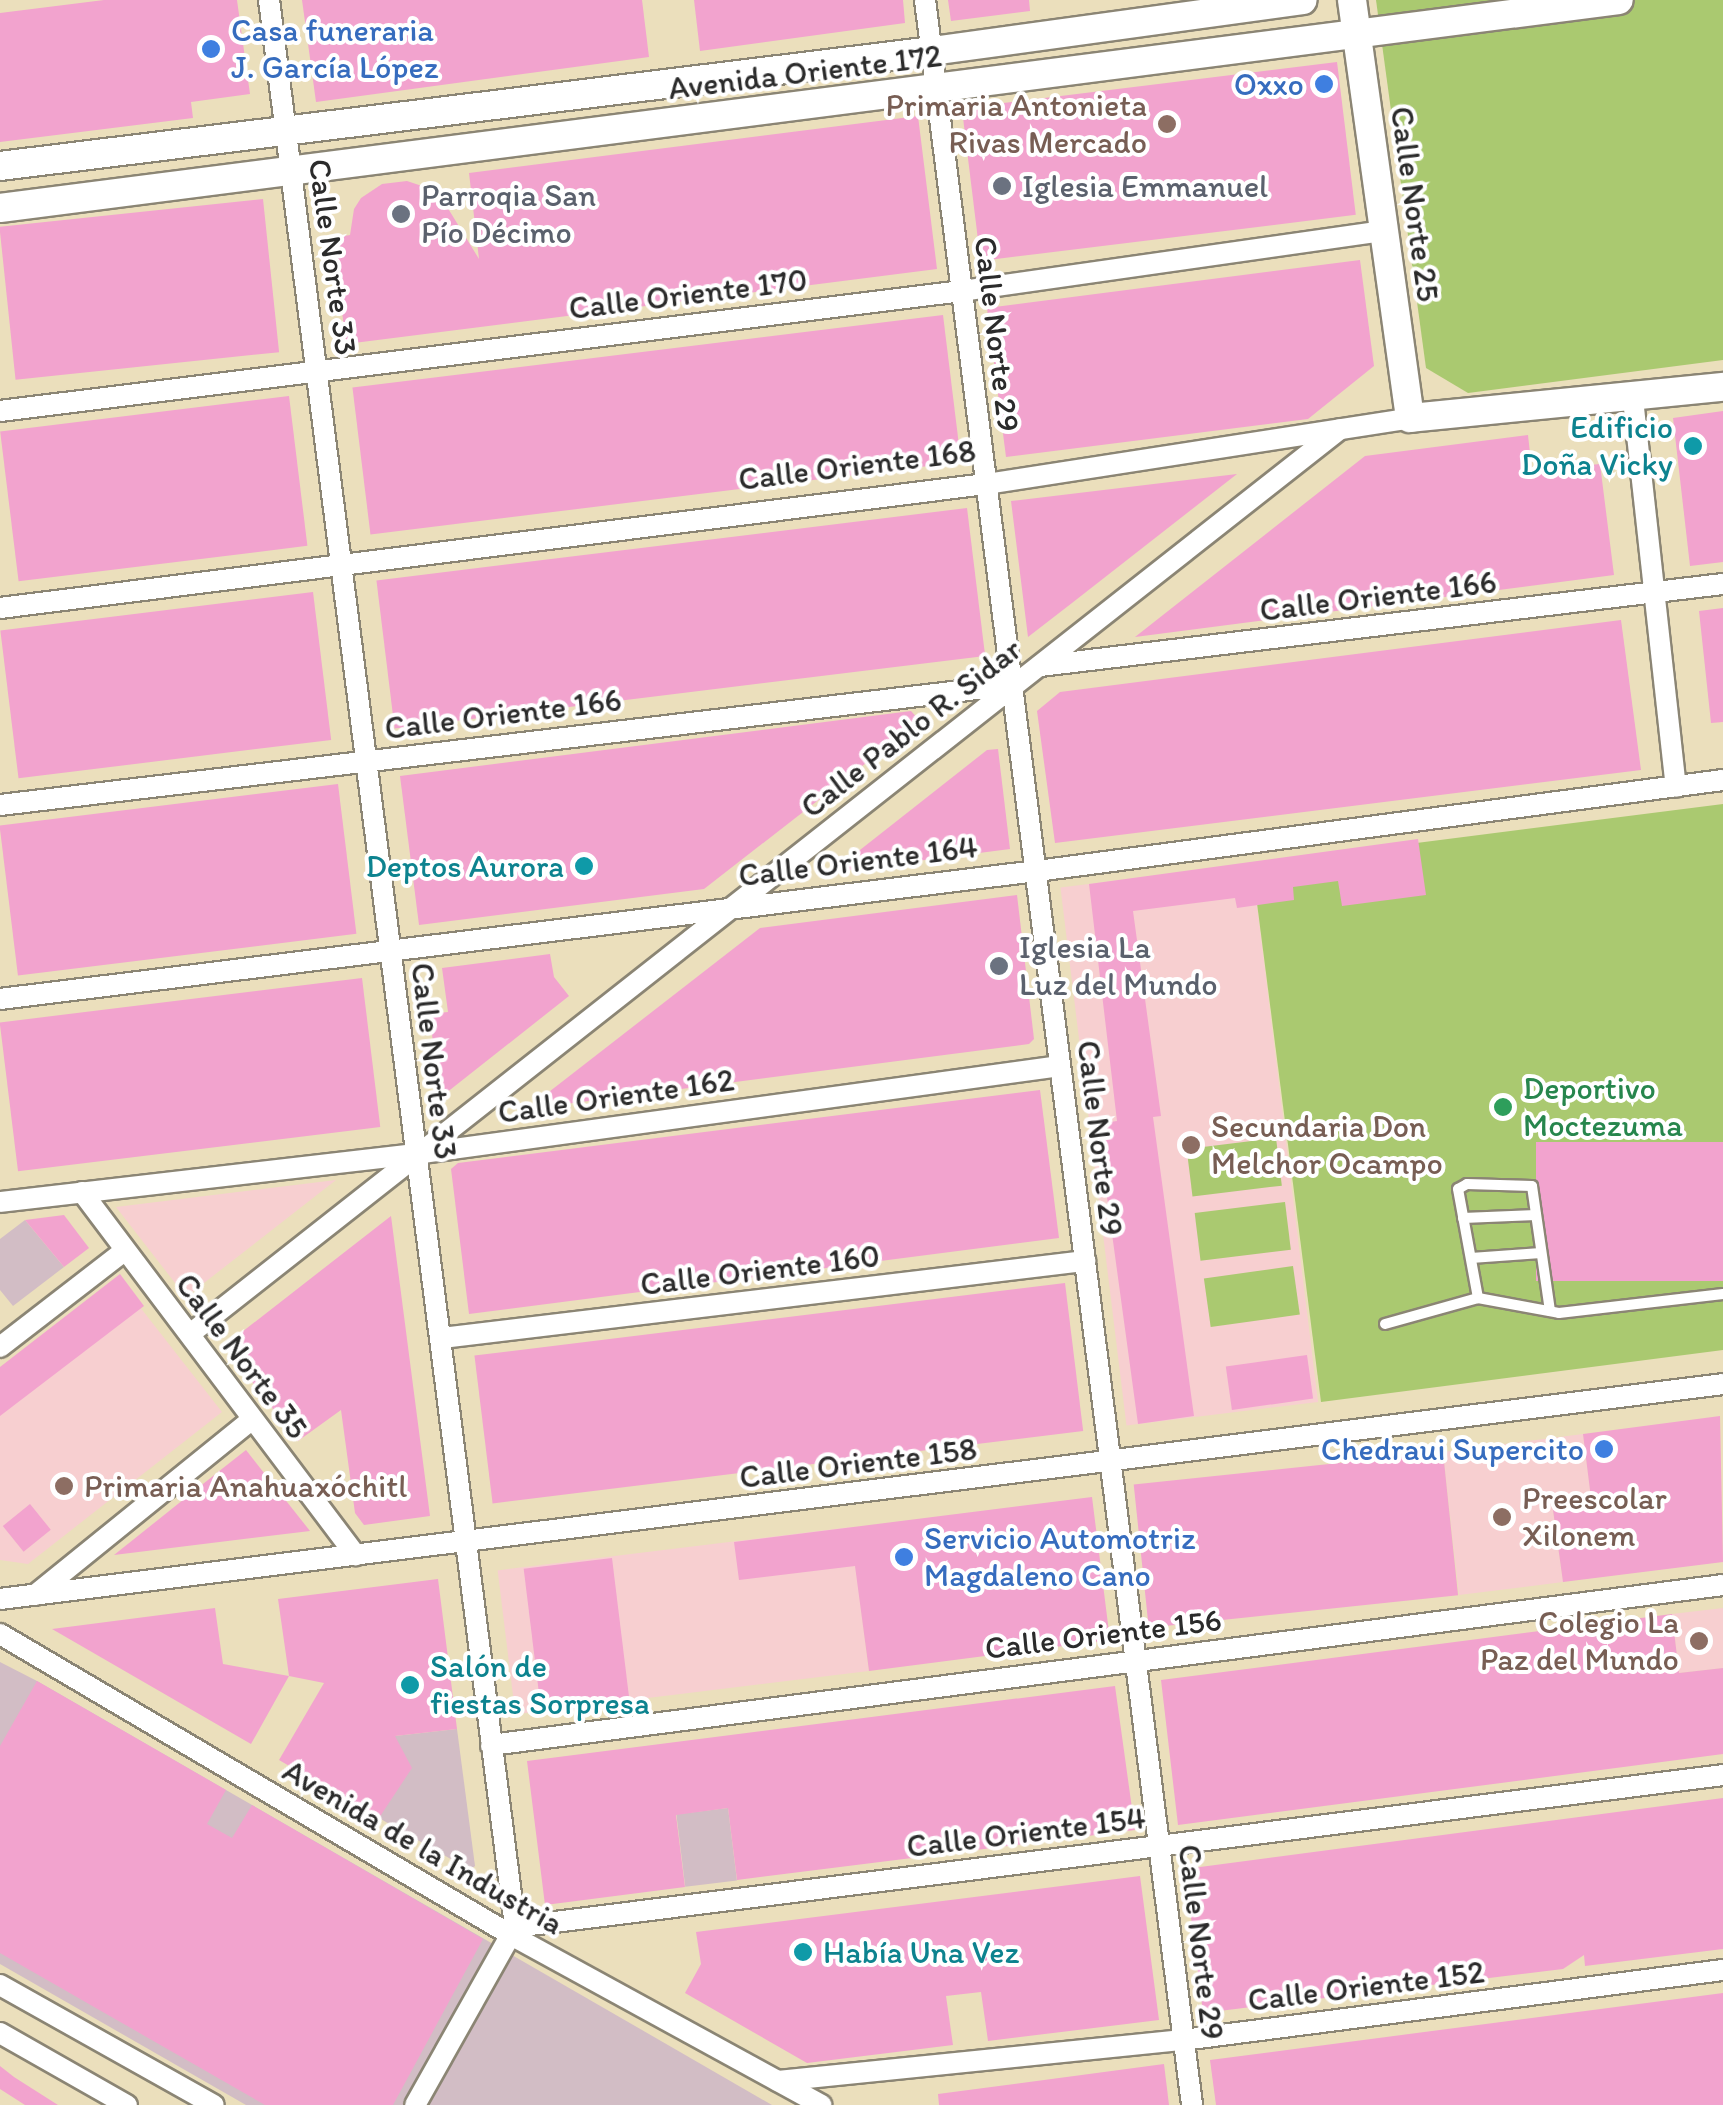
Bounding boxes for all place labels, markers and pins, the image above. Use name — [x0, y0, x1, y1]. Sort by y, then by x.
place label: Casa funeraria J. García López — [231, 12, 438, 87]
marker: Casa funeraria J. García López — [200, 38, 222, 60]
place label: Oxxo — [1234, 65, 1304, 103]
marker: Oxxo — [1313, 73, 1335, 95]
place label: Primaria Antonieta Rivas Mercado — [884, 87, 1147, 162]
marker: Primaria Antonieta Rivas Mercado — [1156, 113, 1178, 135]
place label: Iglesia Emmanuel — [1022, 167, 1268, 205]
marker: Iglesia Emmanuel — [991, 175, 1013, 197]
place label: Parroqia San Pío Décimo — [421, 177, 597, 252]
marker: Parroqia San Pío Décimo — [390, 203, 412, 225]
place label: Edificio Doña Vicky — [1521, 409, 1673, 484]
marker: Edificio Doña Vicky — [1682, 435, 1704, 457]
place label: Deptos Aurora — [365, 847, 564, 885]
marker: Deptos Aurora — [573, 855, 595, 877]
place label: Iglesia La Luz del Mundo — [1019, 929, 1218, 1004]
marker: Iglesia La Luz del Mundo — [988, 955, 1010, 977]
place label: Deportivo Moctezuma — [1523, 1070, 1683, 1145]
marker: Deportivo Moctezuma — [1492, 1096, 1514, 1118]
place label: Secundaria Don Melchor Ocampo — [1211, 1108, 1442, 1183]
marker: Secundaria Don Melchor Ocampo — [1180, 1134, 1202, 1156]
place label: Chedraui Supercito — [1321, 1430, 1584, 1468]
marker: Chedraui Supercito — [1593, 1438, 1615, 1460]
place label: Primaria Anahuaxóchitl — [84, 1467, 408, 1505]
marker: Primaria Anahuaxóchitl — [53, 1475, 75, 1497]
place label: Preescolar Xilonem — [1522, 1480, 1667, 1555]
marker: Preescolar Xilonem — [1491, 1506, 1513, 1528]
place label: Servicio Automotriz Magdaleno Cano — [924, 1520, 1195, 1595]
marker: Servicio Automotriz Magdaleno Cano — [893, 1546, 915, 1568]
place label: Colegio La Paz del Mundo — [1480, 1604, 1679, 1679]
marker: Colegio La Paz del Mundo — [1688, 1630, 1710, 1652]
place label: Salón de fiestas Sorpresa — [430, 1648, 651, 1723]
marker: Salón de fiestas Sorpresa — [399, 1674, 421, 1696]
place label: Había Una Vez — [823, 1933, 1020, 1971]
marker: Había Una Vez — [792, 1941, 814, 1963]

